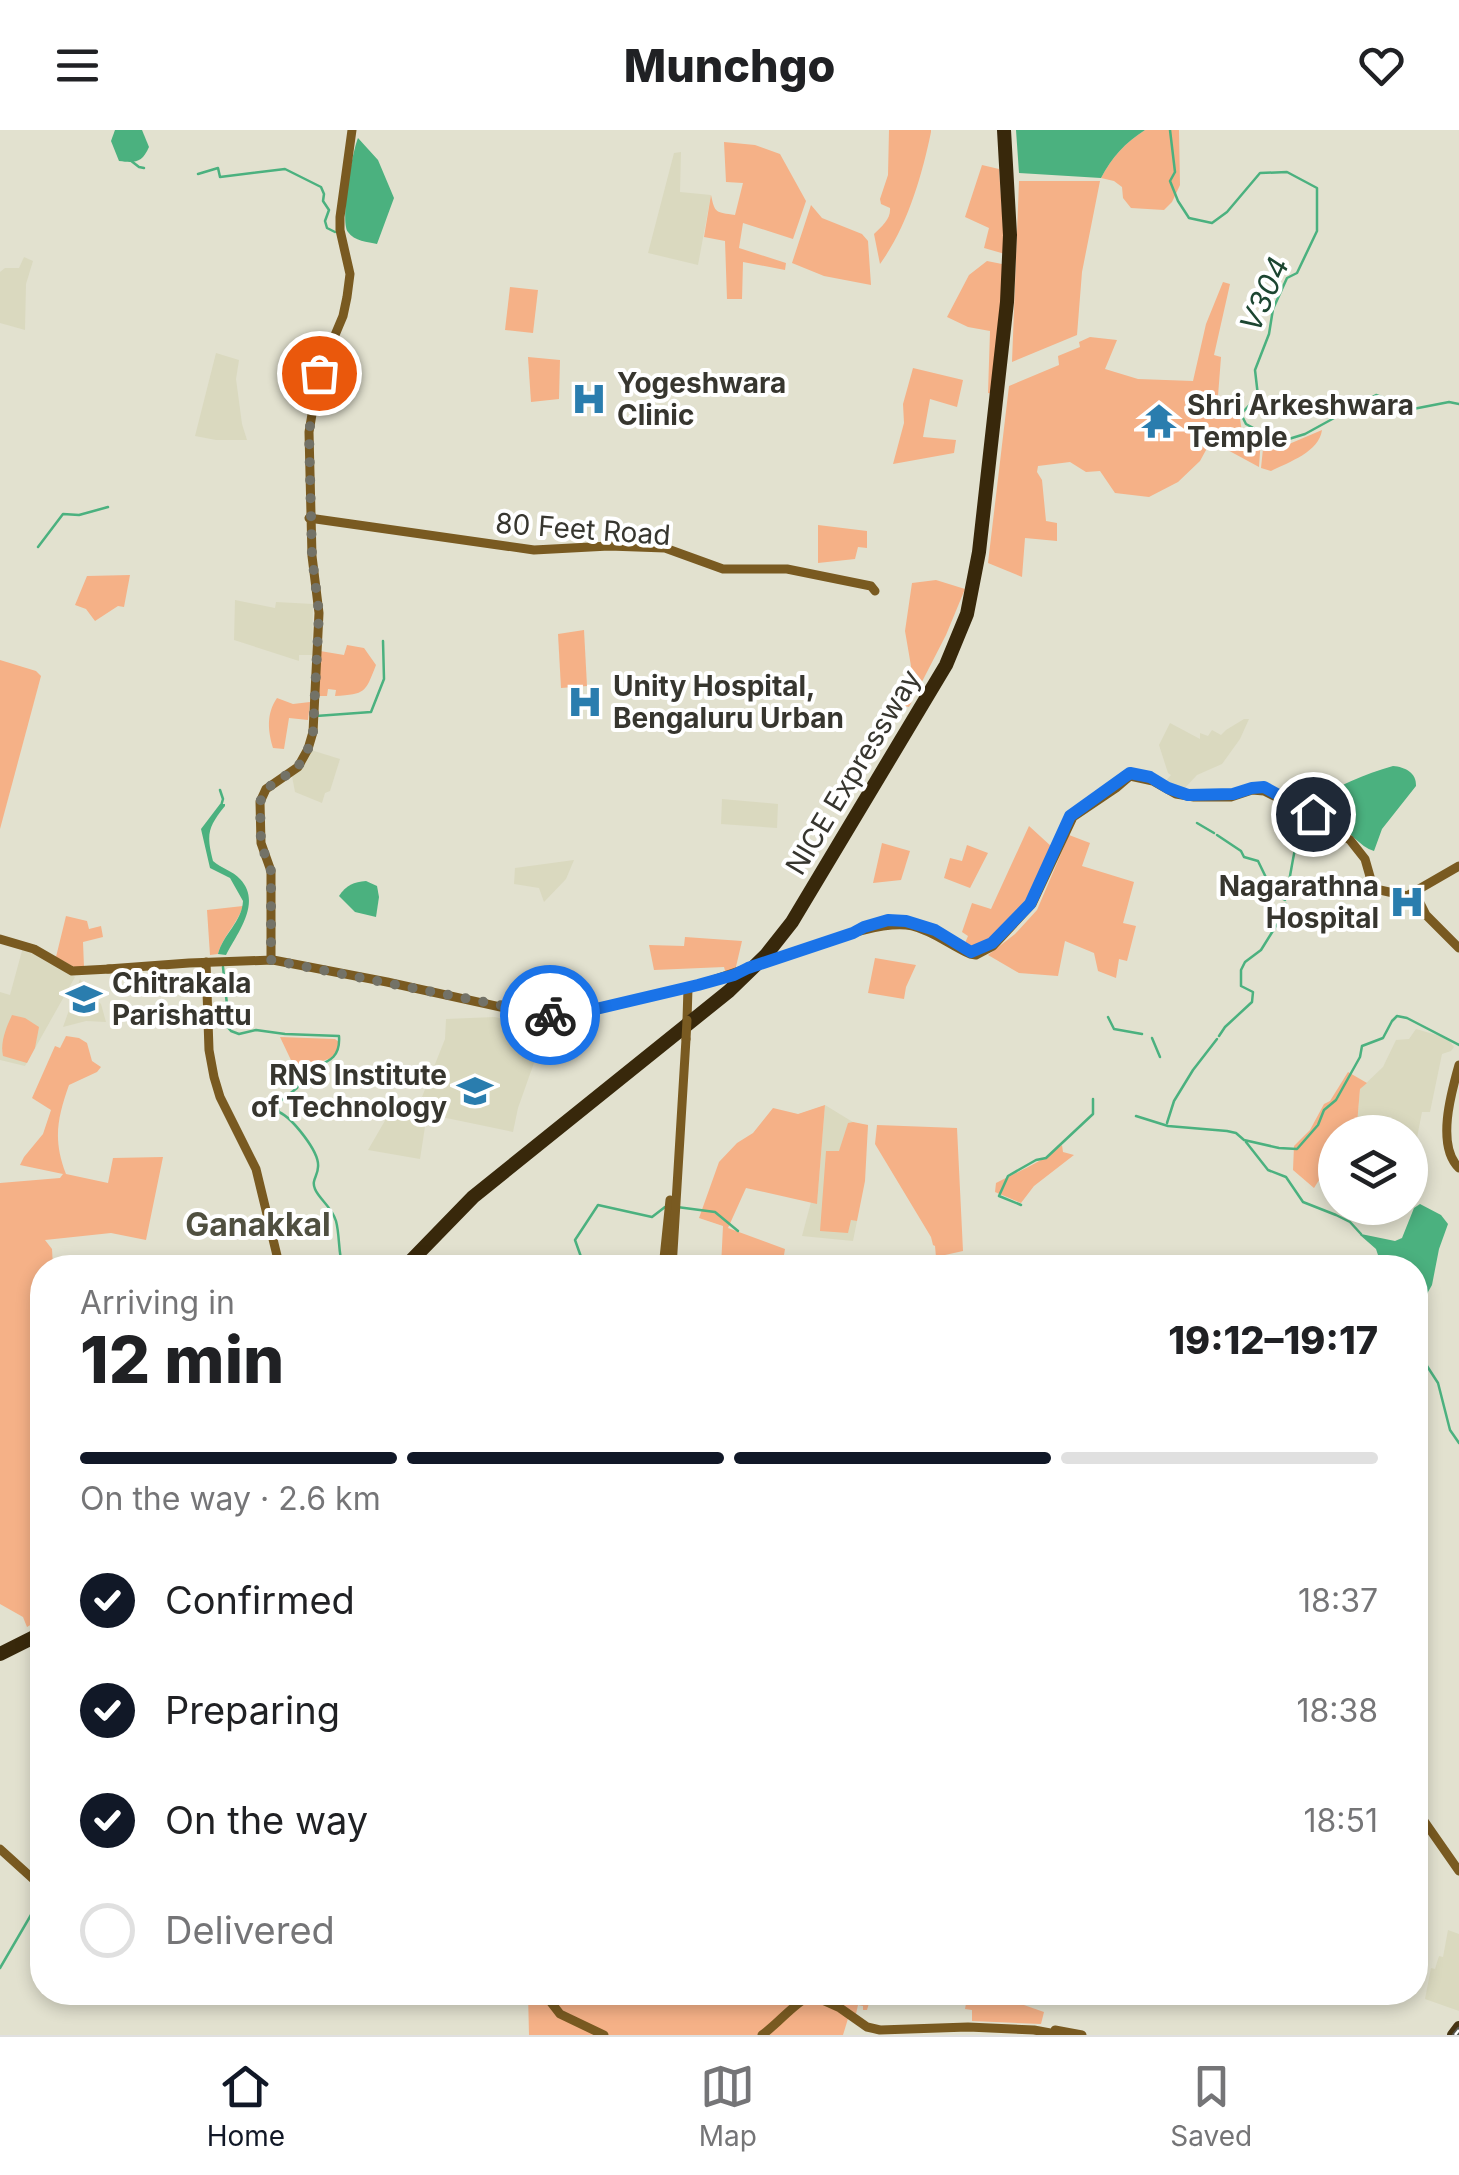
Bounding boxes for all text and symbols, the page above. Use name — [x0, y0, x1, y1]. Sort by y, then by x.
icon: menu — [50, 38, 105, 93]
text: Munchgo — [624, 38, 835, 93]
icon: heart — [1354, 38, 1409, 93]
water label: V304 — [1232, 251, 1296, 337]
pin — [277, 331, 362, 416]
icon: bag — [292, 346, 347, 401]
place label: Yogeshwara Clinic — [617, 366, 786, 432]
hospital icon: Yogeshwara Clinic — [570, 380, 608, 418]
place label: Shri Arkeshwara Temple — [1187, 388, 1414, 454]
temple icon: Shri Arkeshwara Temple — [1140, 402, 1178, 440]
street label: 80 Feet Road — [494, 506, 672, 552]
street label: NICE Expressway — [778, 663, 928, 881]
place label: Unity Hospital, Bengaluru Urban — [613, 669, 844, 735]
hospital icon: Unity Hospital, Bengaluru Urban — [566, 683, 604, 721]
pin — [1271, 772, 1356, 857]
icon: home — [1286, 787, 1341, 842]
place label: Nagarathna Hospital — [1219, 869, 1379, 935]
hospital icon: Nagarathna Hospital — [1388, 883, 1426, 921]
courier — [500, 965, 600, 1065]
place label: Chitrakala Parishattu — [112, 966, 252, 1032]
school or university icon: Chitrakala Parishattu — [65, 980, 103, 1018]
icon: bike — [523, 988, 578, 1043]
place label: RNS Institute of Technology — [251, 1058, 447, 1124]
school or university icon: RNS Institute of Technology — [456, 1072, 494, 1110]
map controls — [1318, 1115, 1428, 1225]
button: layers — [1318, 1115, 1428, 1225]
district label: Ganakkal — [185, 1205, 331, 1244]
text: Arriving in — [80, 1283, 235, 1322]
text: 19:12–19:17 — [1168, 1317, 1378, 1363]
text: 12 min — [80, 1320, 284, 1399]
text: On the way · 2.6 km — [80, 1479, 381, 1518]
icon: check — [80, 1573, 135, 1628]
text: Confirmed — [165, 1577, 355, 1623]
text: 18:37 — [1298, 1581, 1378, 1620]
icon: check — [80, 1683, 135, 1738]
text: Preparing — [165, 1687, 340, 1733]
text: 18:38 — [1296, 1691, 1378, 1730]
icon: check — [80, 1793, 135, 1848]
text: On the way — [165, 1797, 368, 1843]
text: 18:51 — [1304, 1801, 1378, 1840]
text: Delivered — [165, 1907, 335, 1953]
tab: Home — [207, 2059, 285, 2153]
tab: Map — [699, 2059, 757, 2153]
tab: Saved — [1170, 2059, 1252, 2153]

